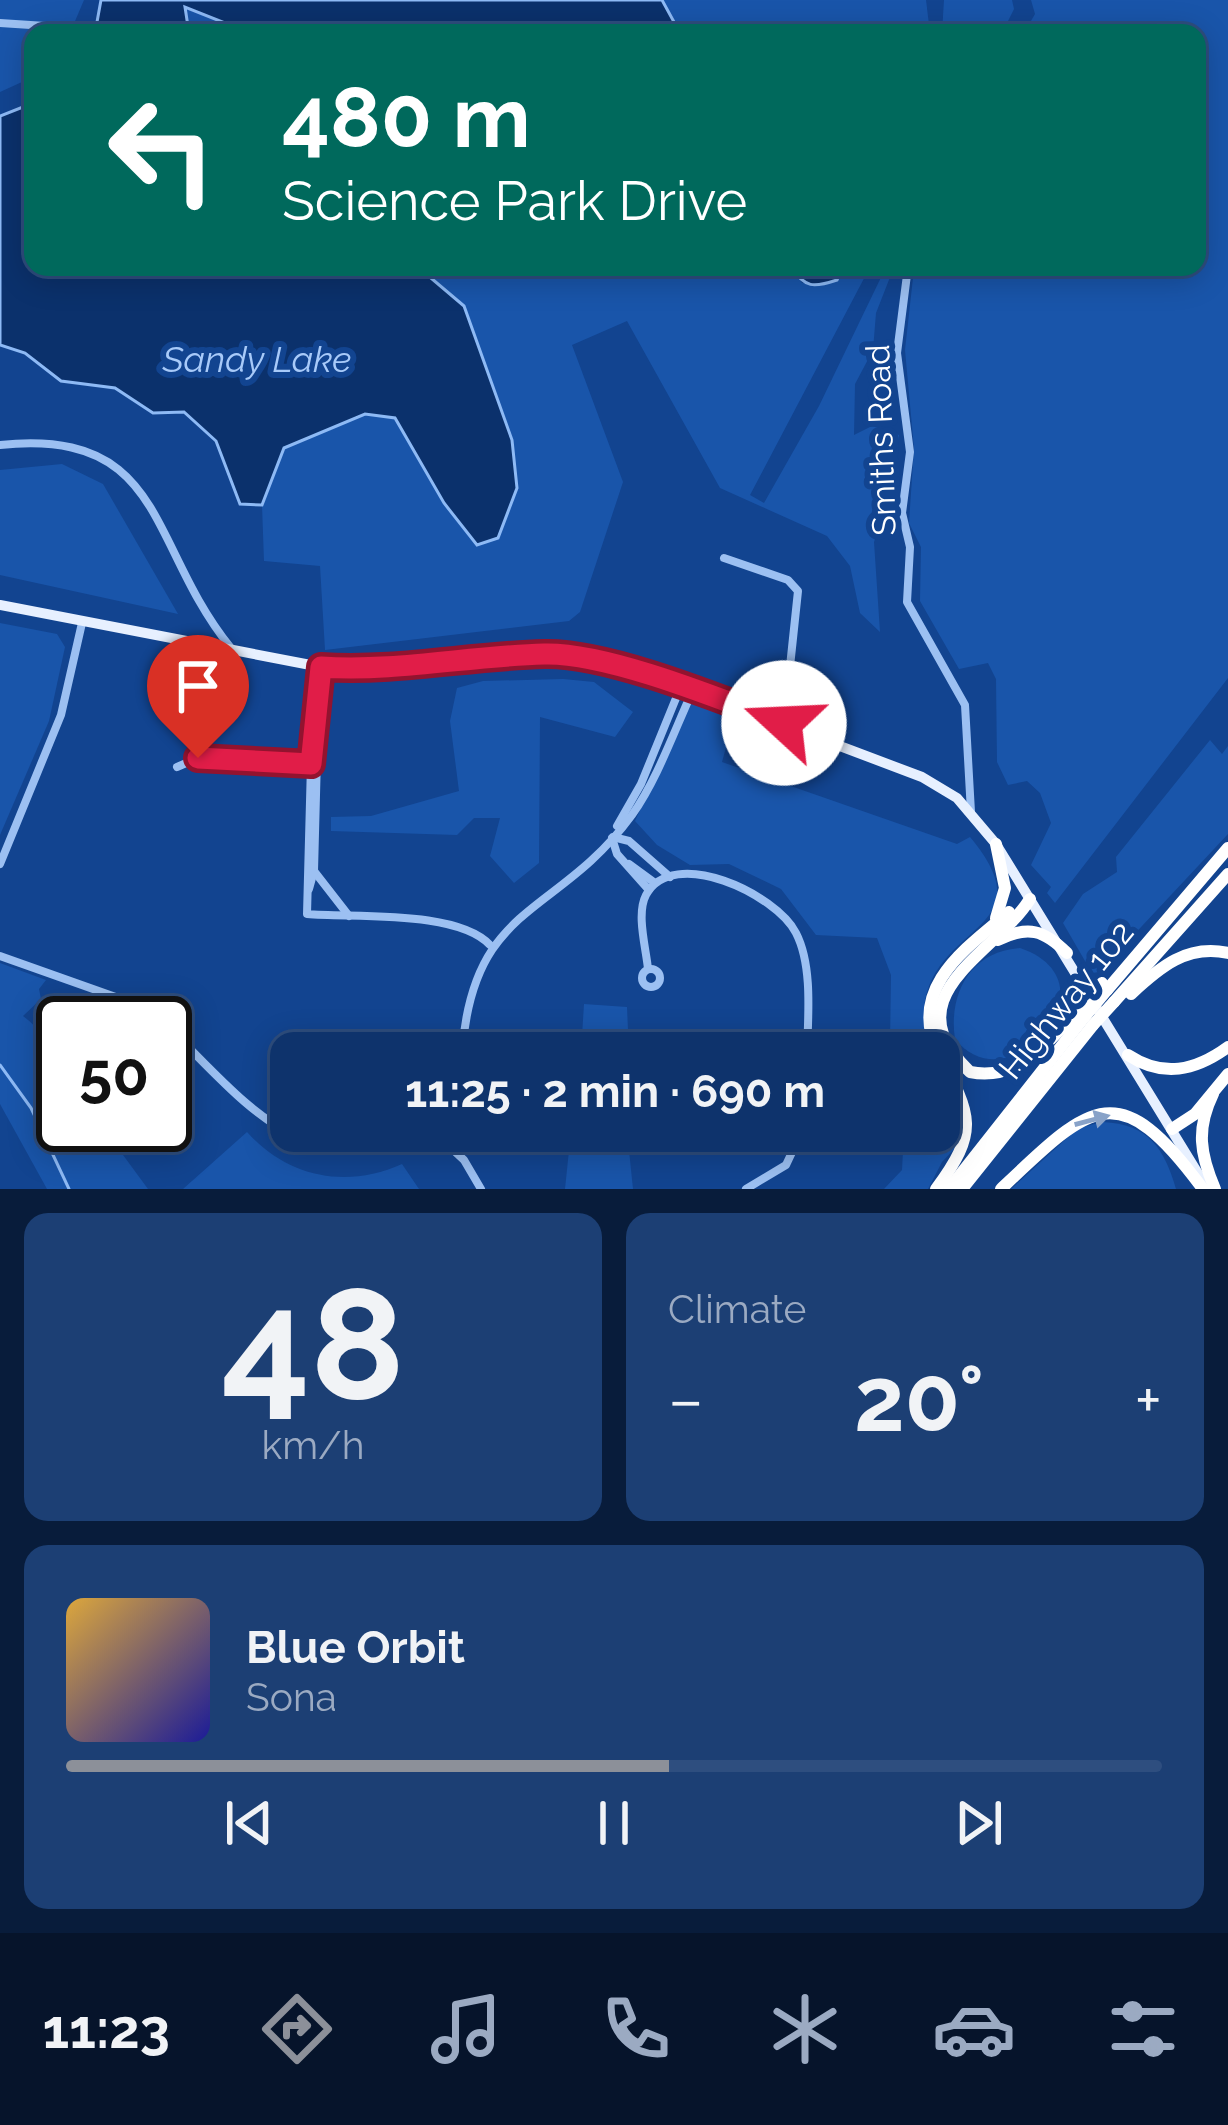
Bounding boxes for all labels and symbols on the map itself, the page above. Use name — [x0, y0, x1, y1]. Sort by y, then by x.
water label: Sandy Lake — [161, 338, 352, 380]
street label: Smiths Road — [858, 344, 904, 536]
pin — [147, 635, 249, 758]
position arrow — [721, 660, 847, 786]
street label: Highway 102 — [991, 913, 1141, 1087]
speed limit sign: 50 — [36, 996, 192, 1152]
one-way arrow — [1074, 1110, 1111, 1129]

